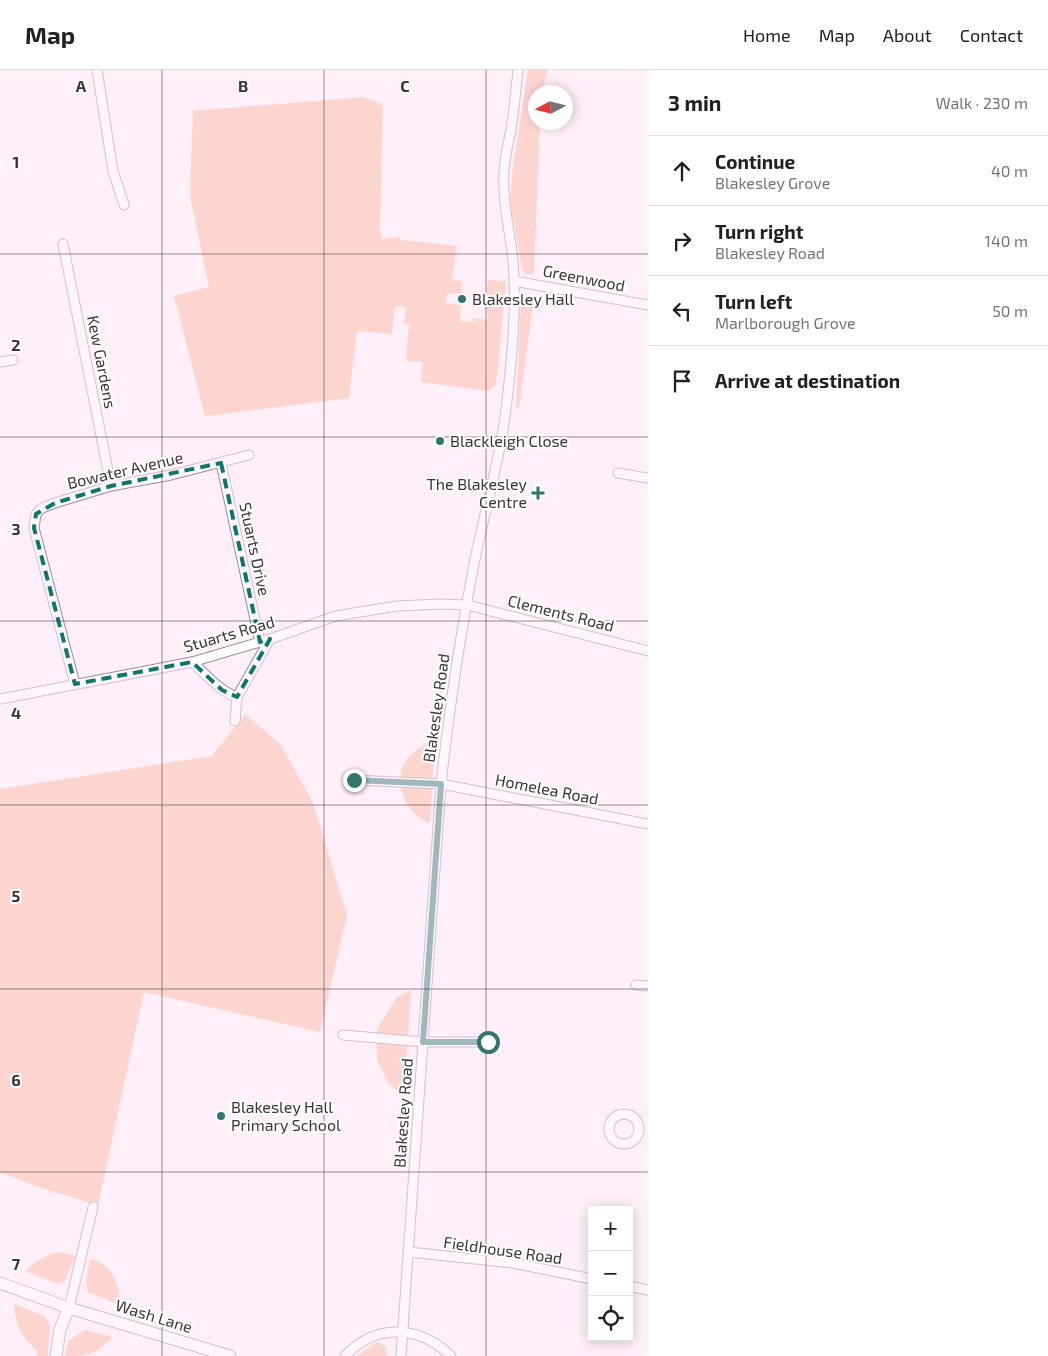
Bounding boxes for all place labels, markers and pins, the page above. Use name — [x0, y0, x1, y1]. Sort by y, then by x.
place label: Blakesley Hall — [472, 289, 574, 308]
marker: Blakesley Hall — [456, 293, 468, 305]
place label: Blackleigh Close — [450, 431, 568, 450]
marker: Blackleigh Close — [434, 435, 446, 447]
place label: The Blakesley Centre — [426, 474, 528, 511]
marker: The Blakesley Centre — [531, 486, 545, 500]
place label: Blakesley Hall Primary School — [231, 1097, 341, 1134]
marker: Blakesley Hall Primary School — [215, 1110, 227, 1122]

